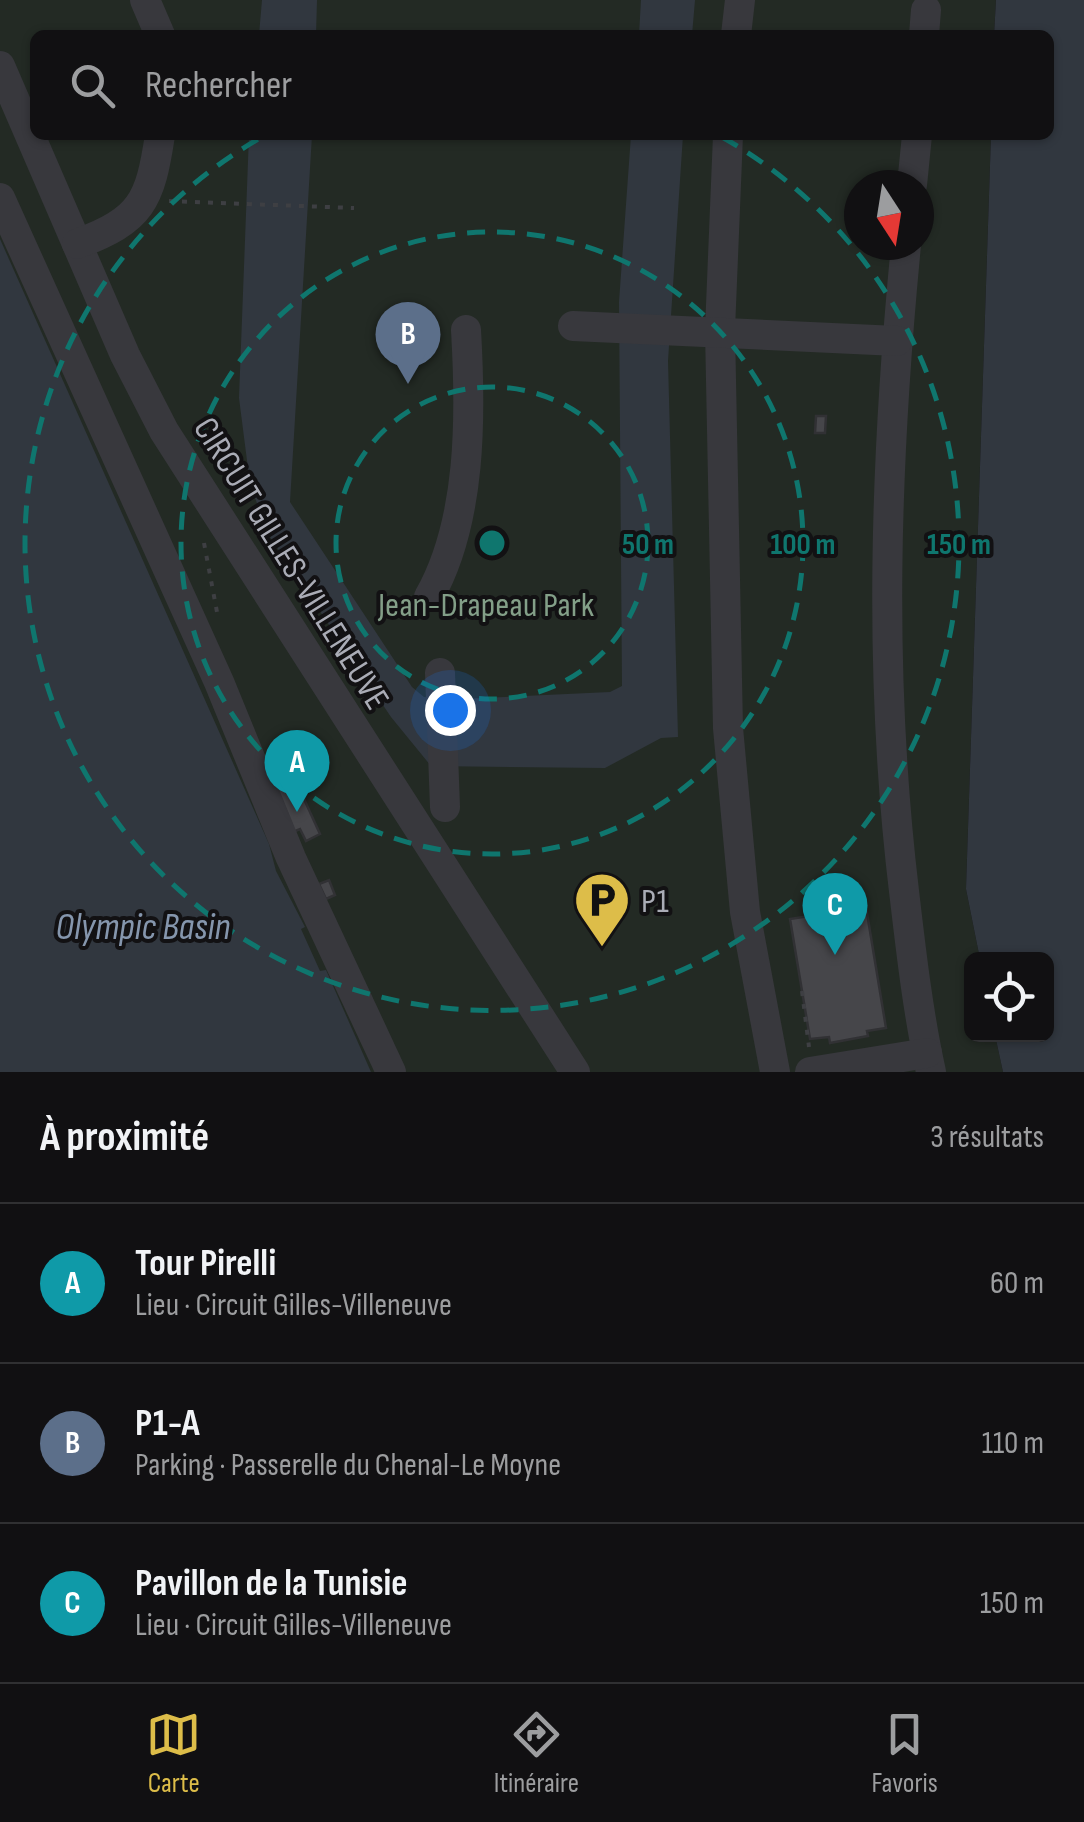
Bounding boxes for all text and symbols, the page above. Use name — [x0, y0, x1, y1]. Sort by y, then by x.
search box — [30, 30, 1054, 140]
icon: search — [65, 58, 120, 113]
text: Rechercher — [145, 63, 292, 108]
north arrow — [844, 170, 934, 260]
pin: B — [376, 302, 440, 384]
street label: CIRCUIT GILLES-VILLENEUVE — [183, 410, 398, 718]
centre of rings — [474, 525, 510, 561]
text: 50 m — [622, 527, 674, 563]
text: 100 m — [771, 527, 835, 563]
text: 150 m — [927, 527, 991, 563]
park label: Jean-Drapeau Park — [377, 584, 595, 627]
your location — [425, 685, 476, 736]
pin: A — [264, 730, 330, 812]
parking icon: P1 — [572, 870, 632, 949]
pin: C — [802, 872, 868, 955]
place label: P1 — [641, 880, 669, 923]
water label: Olympic Basin — [56, 905, 230, 950]
map controls — [964, 952, 1054, 1042]
button: locate — [964, 952, 1054, 1042]
text: À proximité — [40, 1112, 209, 1163]
text: 3 résultats — [930, 1118, 1044, 1157]
text: Tour Pirelli — [135, 1241, 276, 1286]
text: A — [65, 1264, 80, 1303]
text: 60 m — [990, 1264, 1044, 1303]
text: Lieu · Circuit Gilles-Villeneuve — [135, 1286, 452, 1325]
text: P1-A — [135, 1401, 200, 1446]
text: B — [65, 1424, 80, 1463]
text: 110 m — [982, 1424, 1044, 1463]
text: Parking · Passerelle du Chenal-Le Moyne — [135, 1446, 561, 1485]
text: Pavillon de la Tunisie — [135, 1561, 408, 1606]
text: C — [64, 1584, 81, 1623]
text: 150 m — [980, 1584, 1044, 1623]
text: Lieu · Circuit Gilles-Villeneuve — [135, 1606, 452, 1645]
tab: Carte — [146, 1707, 201, 1800]
tab: Itinéraire — [494, 1707, 579, 1800]
tab: Favoris — [871, 1707, 938, 1800]

